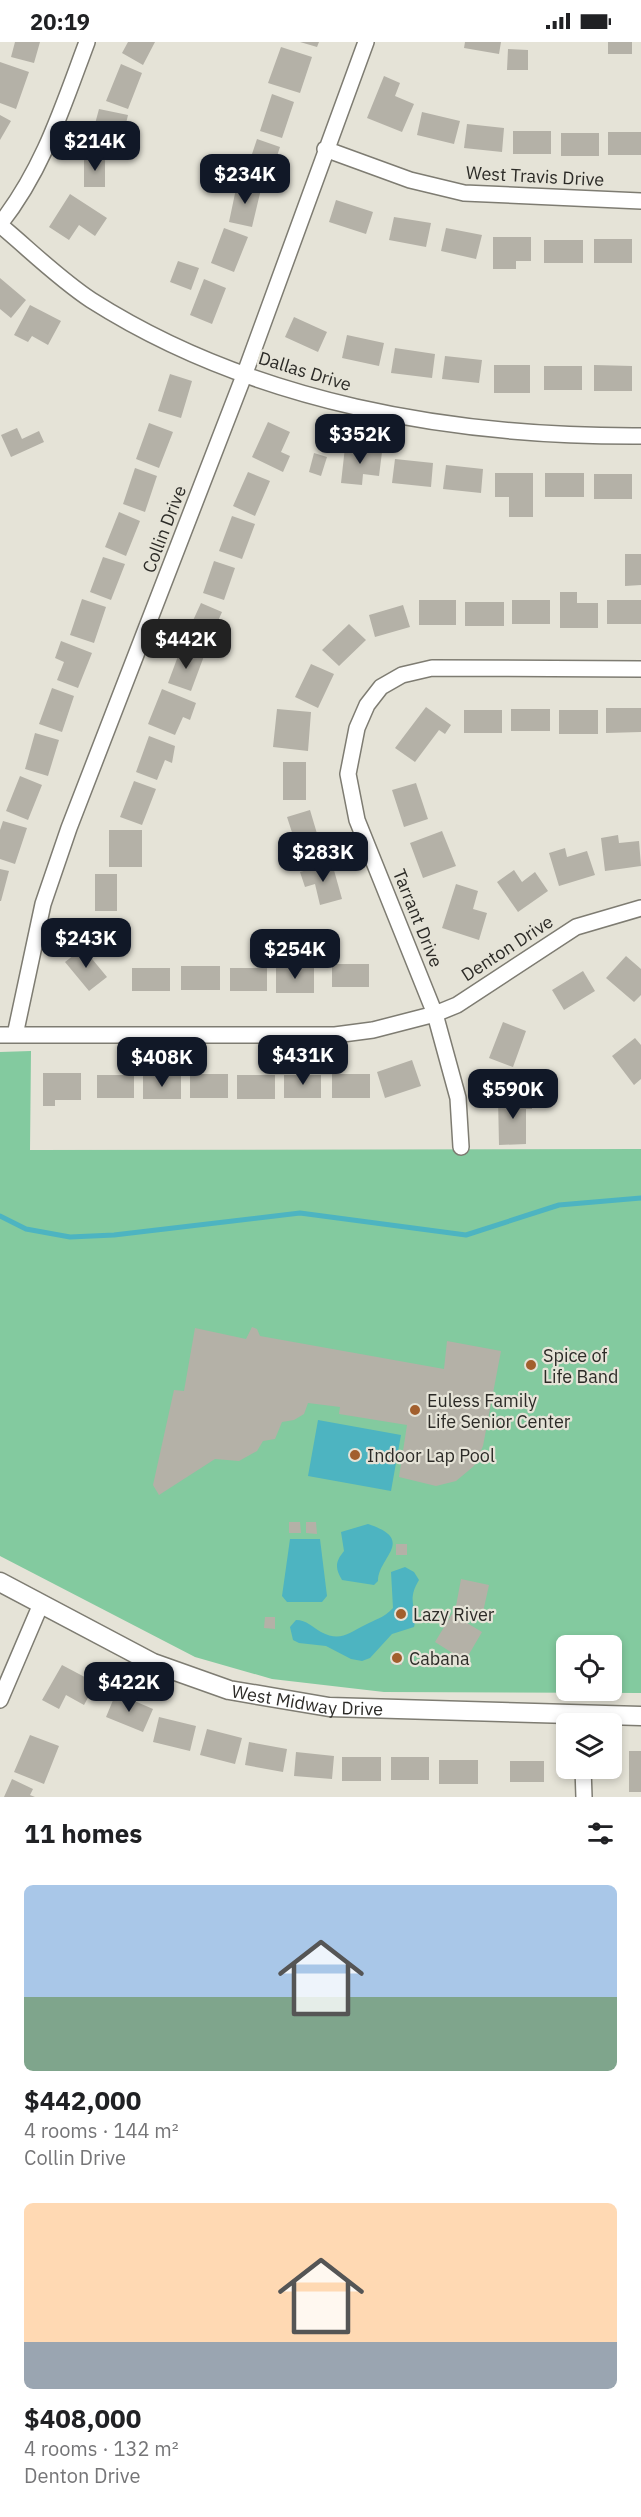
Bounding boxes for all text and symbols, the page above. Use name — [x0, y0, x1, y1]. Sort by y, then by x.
text: 20:19 — [30, 7, 90, 36]
pin: $214K — [53, 121, 137, 172]
text: $214K — [64, 127, 126, 154]
pin: $234K — [203, 154, 287, 205]
text: $234K — [214, 160, 276, 187]
street label: West Travis Drive — [465, 161, 605, 191]
street label: Dallas Drive — [256, 346, 354, 396]
pin: $352K — [318, 414, 402, 465]
text: $352K — [329, 420, 391, 447]
street label: Collin Drive — [137, 482, 191, 576]
pin: $442K — [144, 619, 228, 670]
text: $442K — [155, 625, 217, 652]
pin: $283K — [281, 832, 365, 883]
text: $283K — [292, 838, 354, 865]
street label: Tarrant Drive — [388, 865, 448, 971]
street label: Denton Drive — [457, 910, 557, 986]
pin: $243K — [44, 918, 128, 969]
text: $243K — [55, 924, 117, 951]
pin: $254K — [253, 929, 337, 980]
text: $254K — [264, 935, 326, 962]
pin: $431K — [261, 1035, 345, 1086]
pin: $408K — [120, 1037, 204, 1088]
text: $431K — [272, 1041, 334, 1068]
text: $408K — [131, 1043, 193, 1070]
pin: $590K — [471, 1069, 555, 1120]
text: $590K — [482, 1075, 544, 1102]
place label: Spice of Life Band — [543, 1344, 618, 1388]
marker: Spice of Life Band — [524, 1358, 538, 1372]
place label: Euless Family Life Senior Center — [427, 1389, 571, 1433]
marker: Euless Family Life Senior Center — [408, 1403, 422, 1417]
place label: Indoor Lap Pool — [367, 1444, 495, 1467]
marker: Indoor Lap Pool — [348, 1448, 362, 1462]
place label: Lazy River — [413, 1603, 495, 1626]
marker: Lazy River — [394, 1607, 408, 1621]
map controls — [556, 1635, 622, 1779]
button: locate — [556, 1635, 622, 1701]
place label: Cabana — [409, 1647, 470, 1670]
marker: Cabana — [390, 1651, 404, 1665]
pin: $422K — [87, 1662, 171, 1713]
text: $422K — [98, 1668, 160, 1695]
street label: West Midway Drive — [230, 1679, 384, 1720]
button: layers — [556, 1713, 622, 1779]
text: 11 homes — [24, 1816, 142, 1850]
icon: filters — [584, 1817, 617, 1850]
icon: home — [267, 1924, 375, 2032]
text: $442,000 — [24, 2083, 141, 2117]
text: 4 rooms · 144 m² — [24, 2117, 179, 2144]
text: Collin Drive — [24, 2144, 126, 2171]
icon: home — [267, 2242, 375, 2350]
text: $408,000 — [24, 2401, 141, 2435]
text: 4 rooms · 132 m² — [24, 2435, 179, 2462]
text: Denton Drive — [24, 2462, 140, 2489]

